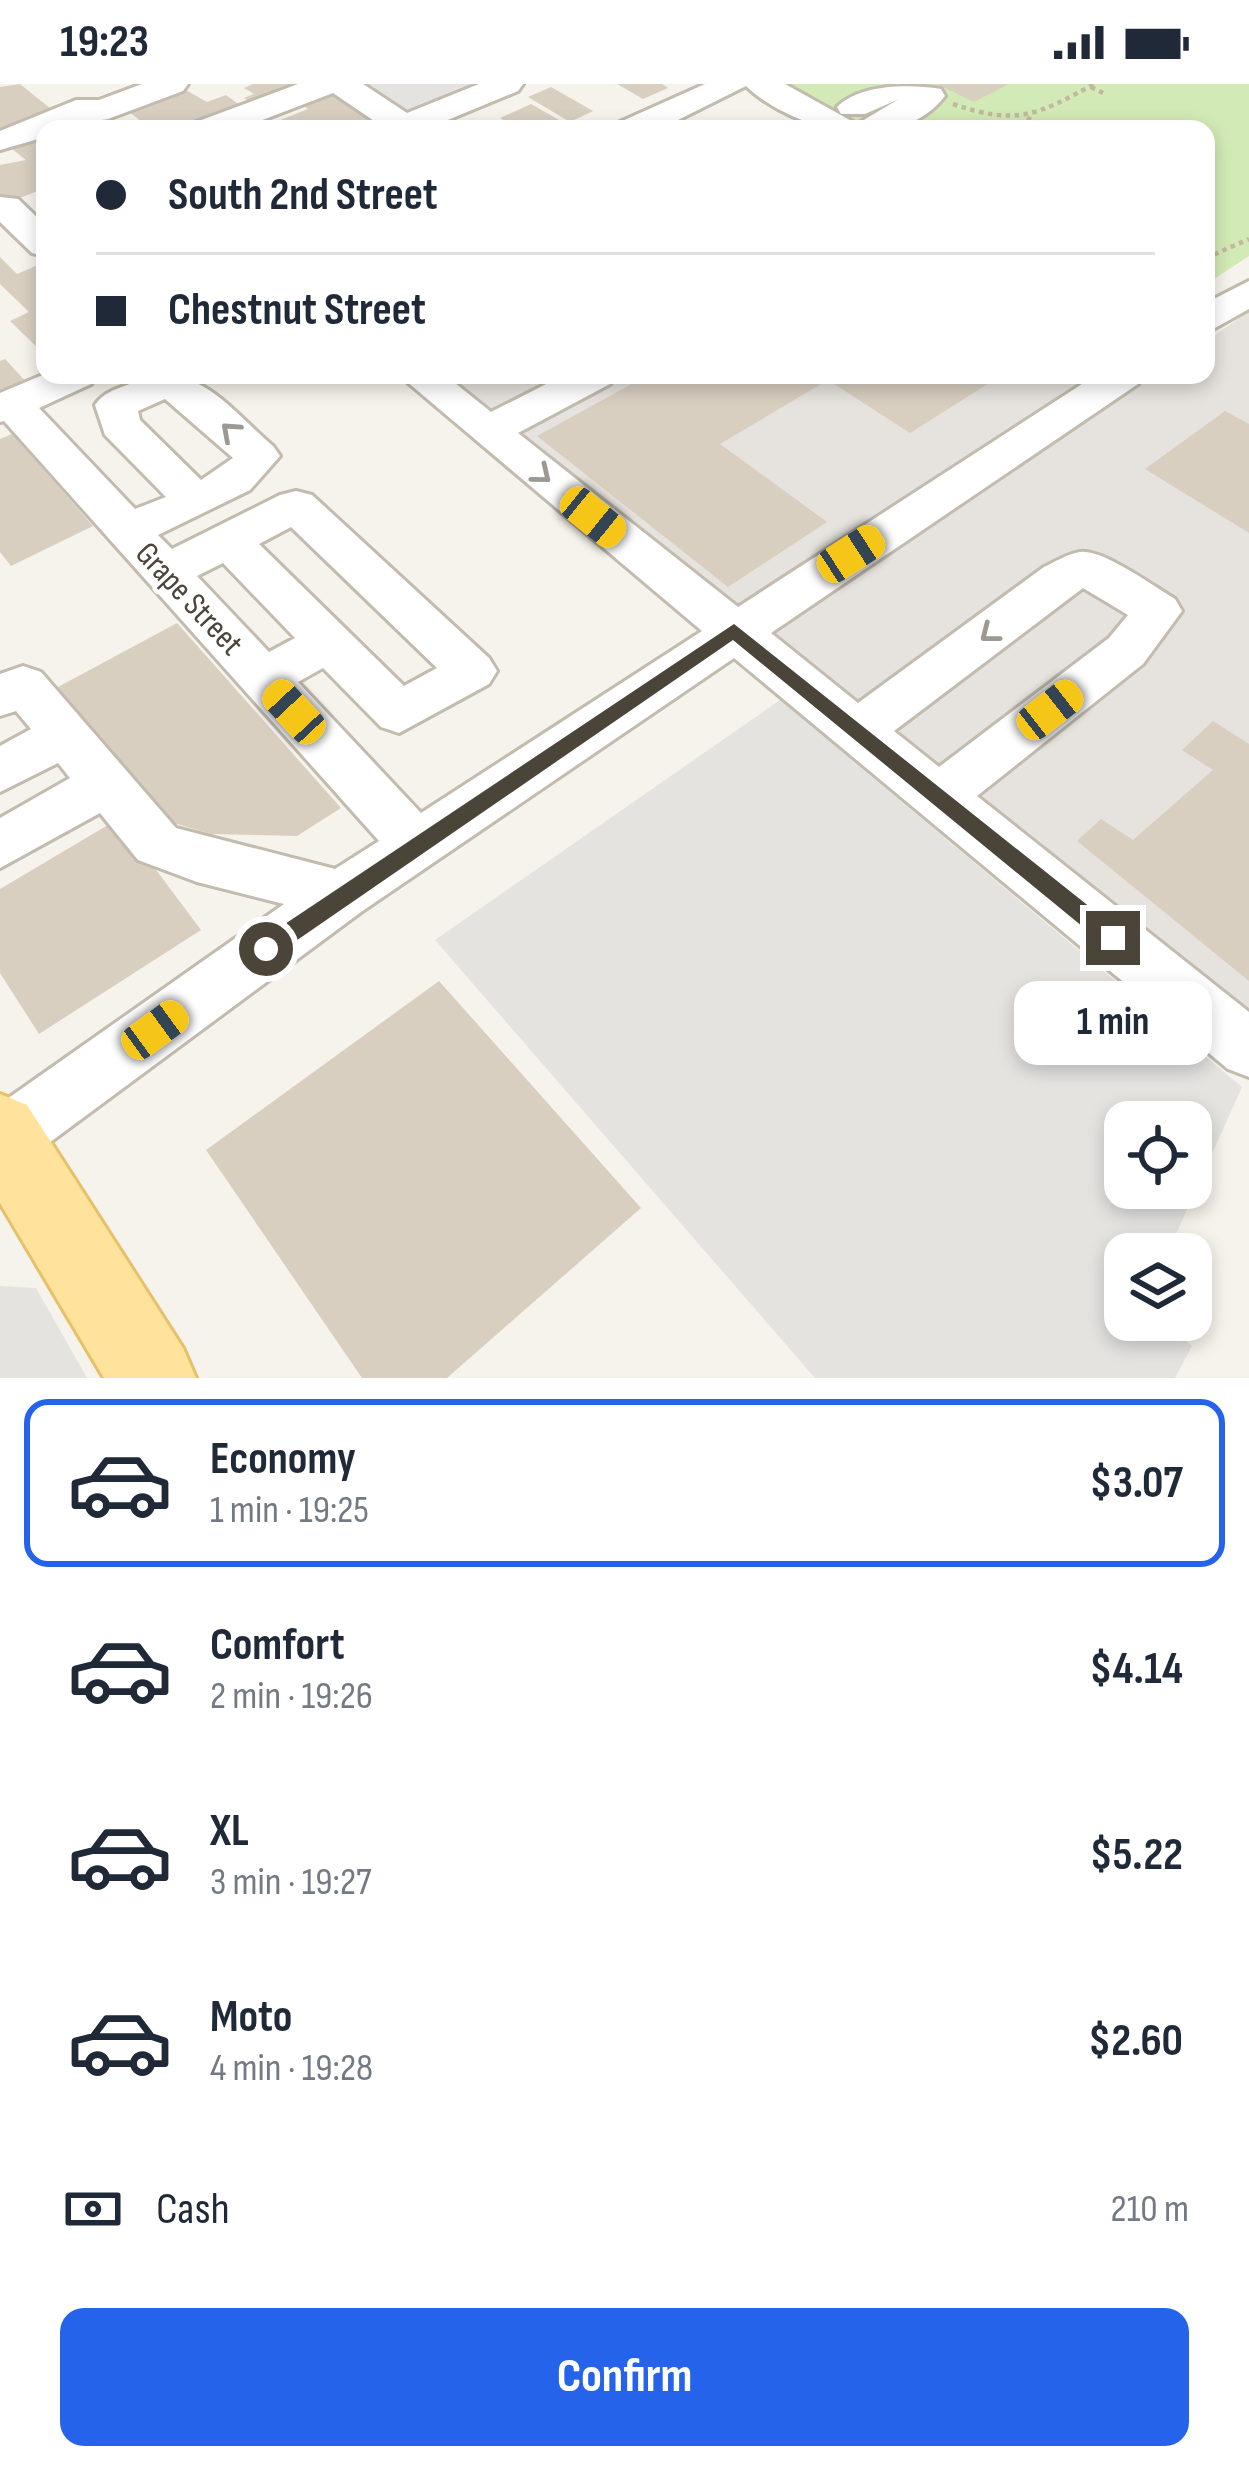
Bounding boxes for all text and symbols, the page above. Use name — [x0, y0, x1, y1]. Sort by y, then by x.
text: 19:23 — [60, 15, 149, 70]
text: South 2nd Street — [168, 168, 438, 223]
text: Chestnut Street — [168, 283, 426, 338]
one-way arrow — [222, 424, 244, 445]
one-way arrow — [529, 461, 551, 482]
car — [554, 480, 632, 554]
car — [811, 519, 891, 589]
street label: Grape Street — [127, 534, 251, 664]
one-way arrow — [980, 620, 1002, 642]
car — [256, 673, 332, 751]
car — [1011, 674, 1089, 746]
route end — [1086, 911, 1140, 965]
route start — [239, 922, 293, 976]
callout: 1 min — [1014, 980, 1212, 1064]
car — [115, 994, 195, 1066]
text: 1 min — [1077, 999, 1149, 1046]
map controls — [1104, 1101, 1212, 1341]
button: locate — [1104, 1101, 1212, 1209]
button: layers — [1104, 1233, 1212, 1341]
icon: car — [66, 1429, 174, 1537]
text: Economy — [210, 1432, 356, 1487]
text: $3.07 — [1090, 1456, 1183, 1511]
text: 1 min · 19:25 — [210, 1487, 369, 1534]
icon: car — [66, 1615, 174, 1723]
text: Comfort — [210, 1618, 345, 1673]
text: $4.14 — [1089, 1642, 1183, 1697]
text: 2 min · 19:26 — [210, 1673, 373, 1720]
icon: car — [66, 1801, 174, 1909]
text: XL — [210, 1804, 249, 1859]
text: $5.22 — [1090, 1828, 1183, 1883]
text: 3 min · 19:27 — [210, 1859, 372, 1906]
icon: car — [66, 1987, 174, 2095]
text: Moto — [210, 1990, 292, 2045]
text: $2.60 — [1088, 2014, 1183, 2069]
text: 4 min · 19:28 — [210, 2045, 373, 2092]
icon: cash — [60, 2176, 126, 2242]
text: Cash — [156, 2182, 230, 2237]
text: 210 m — [1111, 2186, 1189, 2233]
button: Confirm — [60, 2308, 1189, 2446]

